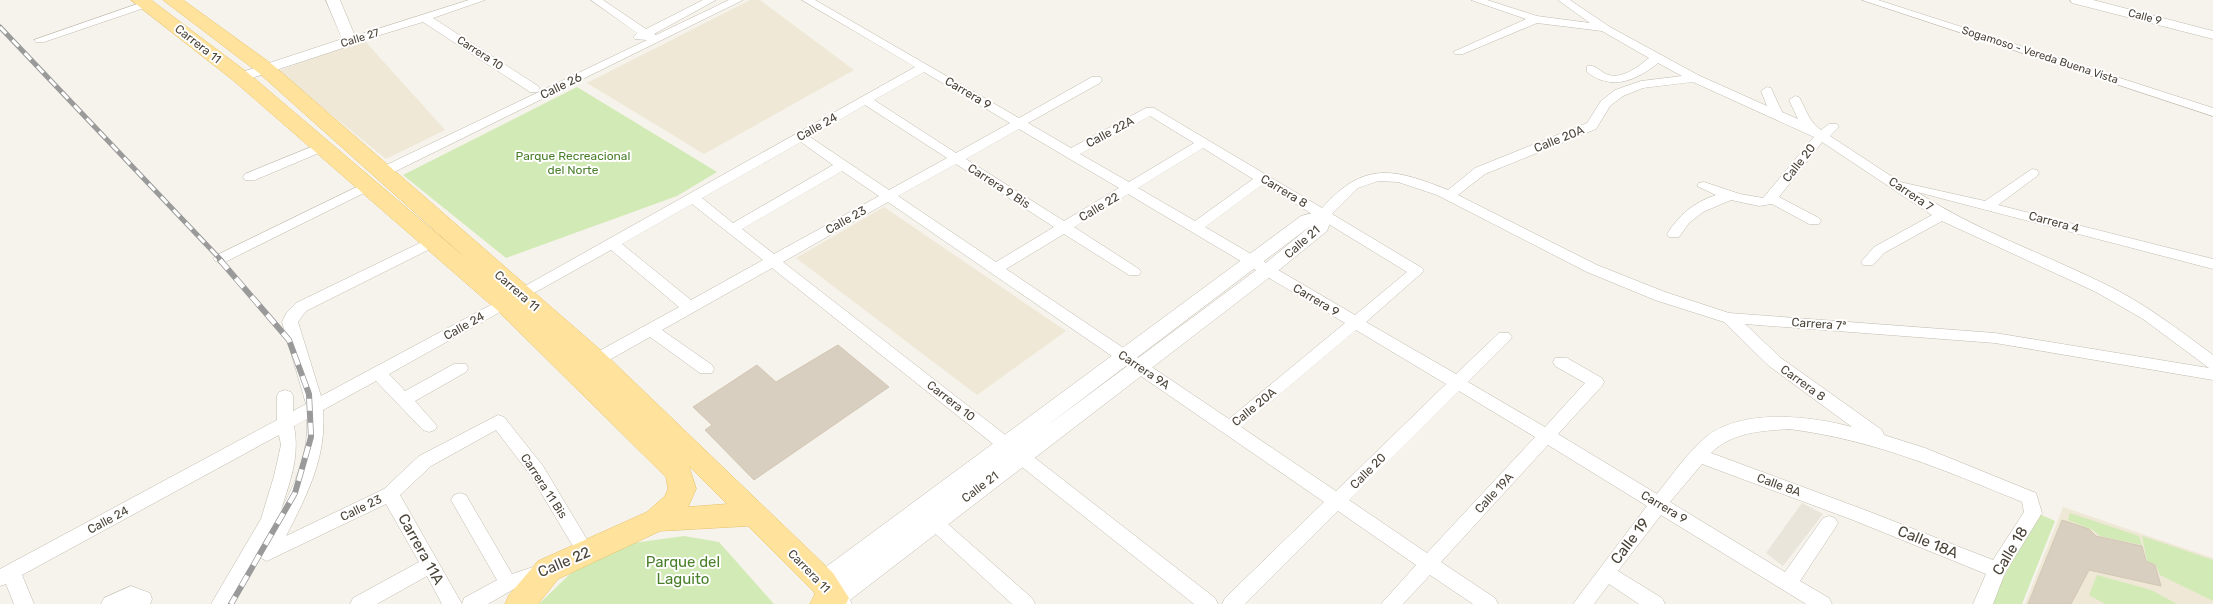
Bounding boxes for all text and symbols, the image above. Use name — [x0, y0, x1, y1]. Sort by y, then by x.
street label: Calle 9 — [2127, 6, 2163, 28]
street label: Carrera 11 — [172, 22, 224, 66]
street label: Sogamoso - Vereda Buena Vista — [1960, 24, 2120, 86]
street label: Calle 27 — [339, 26, 381, 50]
street label: Carrera 10 — [454, 33, 506, 73]
street label: Calle 26 — [538, 70, 584, 102]
street label: Carrera 9 — [942, 74, 994, 112]
street label: Calle 24 — [794, 110, 840, 144]
street label: Calle 22A — [1084, 114, 1136, 150]
street label: Calle 20A — [1532, 123, 1586, 155]
street label: Calle 20 — [1780, 141, 1818, 185]
park label: Parque Recreacional del Norte — [516, 149, 630, 177]
street label: Carrera 9 Bis — [965, 161, 1033, 211]
street label: Carrera 8 — [1258, 172, 1310, 210]
street label: Carrera 7 — [1886, 174, 1936, 214]
street label: Calle 22 — [1076, 190, 1122, 224]
street label: Calle 23 — [823, 203, 869, 237]
street label: Carrera 4 — [2027, 209, 2081, 236]
street label: Calle 21 — [1281, 223, 1323, 261]
street label: Carrera 11 — [492, 268, 542, 314]
street label: Carrera 9 — [1290, 281, 1342, 319]
street label: Calle 24 — [441, 309, 487, 343]
street label: Carrera 7ª — [1791, 315, 1847, 333]
street label: Carrera 9A — [1116, 348, 1172, 392]
street label: Carrera 8 — [1778, 362, 1828, 404]
street label: Carrera 10 — [924, 378, 978, 424]
street label: Calle 20A — [1229, 385, 1279, 429]
street label: Calle 20 — [1347, 450, 1389, 492]
street label: Carrera 11 Bis — [518, 451, 570, 521]
street label: Calle 21 — [959, 469, 1001, 505]
street label: Calle 19A — [1472, 470, 1516, 516]
street label: Calle 8A — [1755, 471, 1803, 499]
street label: Carrera 9 — [1638, 488, 1690, 526]
street label: Calle 23 — [338, 492, 384, 524]
street label: Calle 24 — [85, 503, 131, 537]
street label: Carrera 11A — [394, 510, 448, 588]
street label: Calle 19 — [1607, 514, 1653, 568]
street label: Calle 18A — [1895, 522, 1961, 562]
street label: Calle 18 — [1988, 523, 2032, 579]
street label: Calle 22 — [535, 543, 593, 581]
street label: Carrera 11 — [785, 546, 833, 596]
park label: Parque del Laguito — [646, 553, 720, 588]

